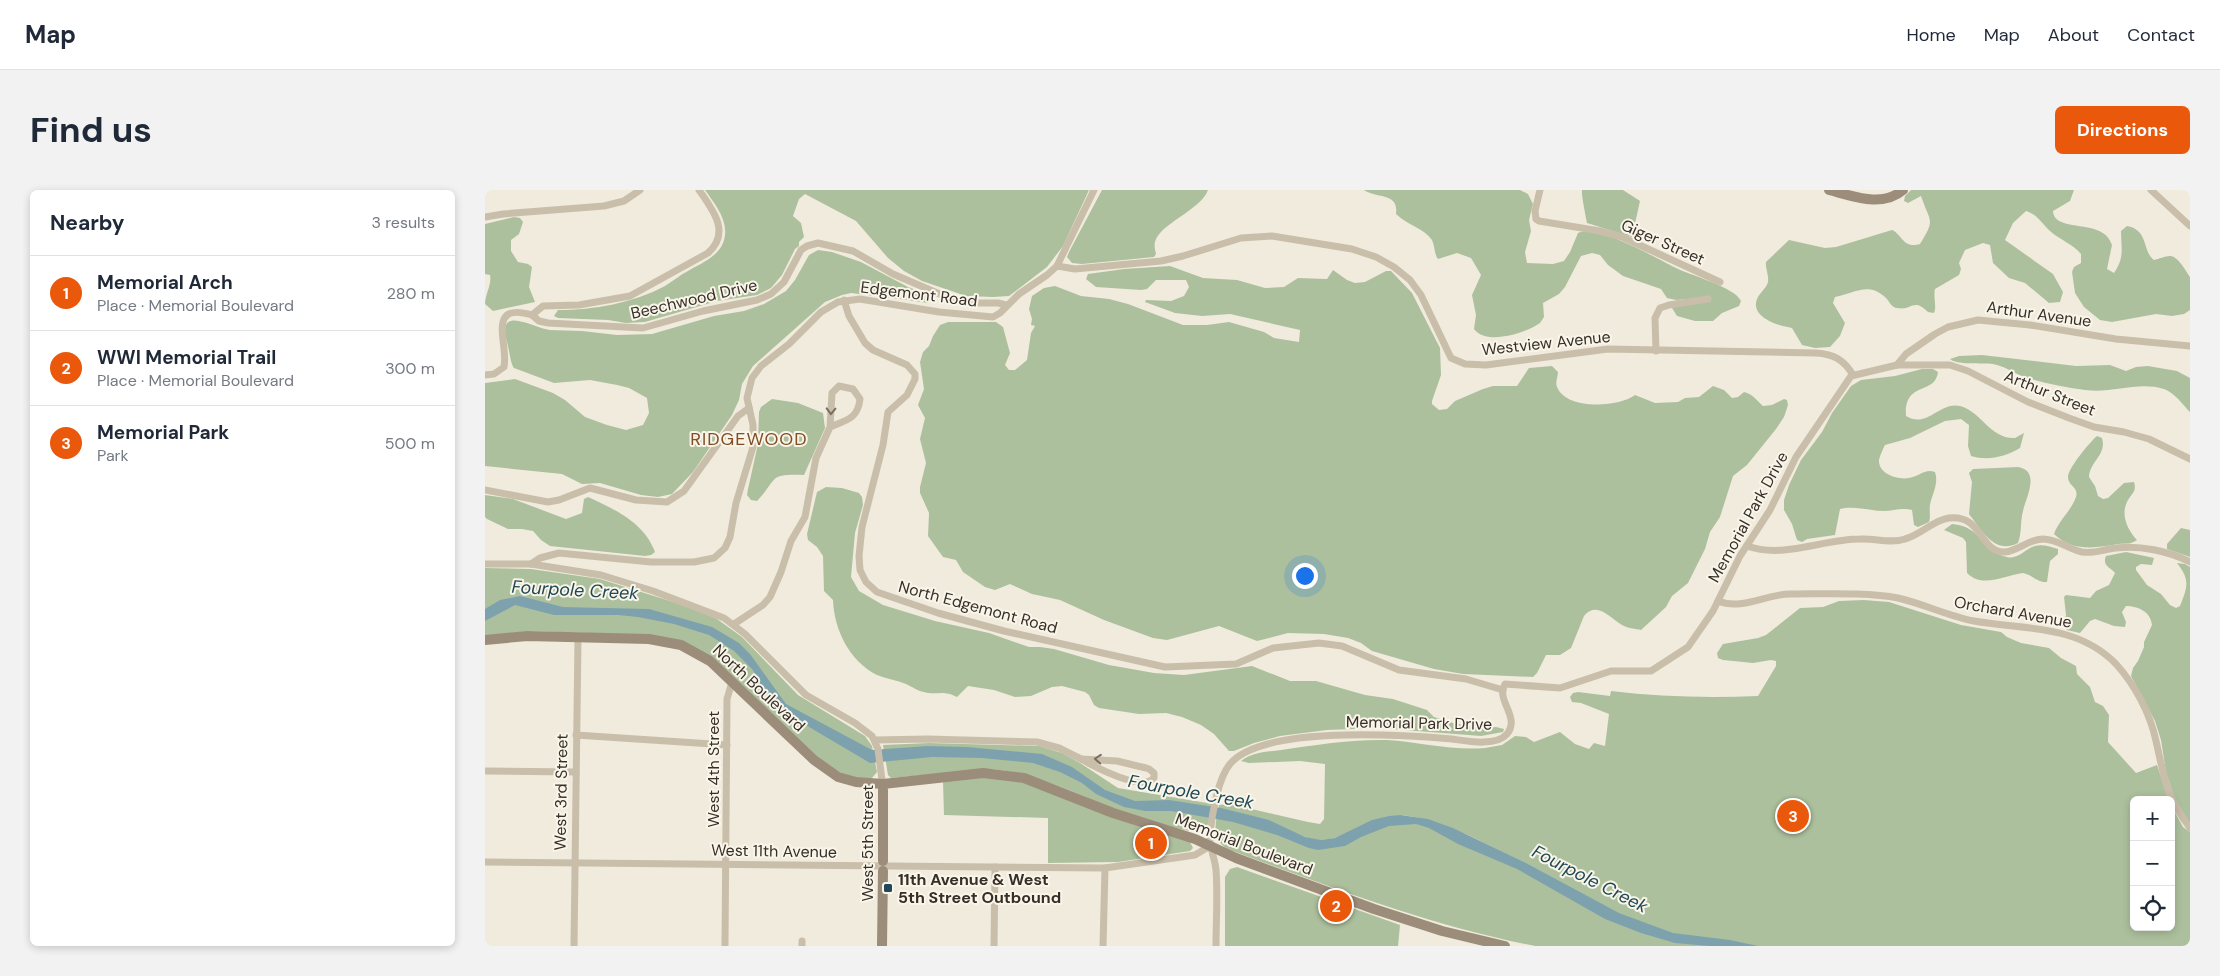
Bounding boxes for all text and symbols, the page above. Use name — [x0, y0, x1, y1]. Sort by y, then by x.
text: Map — [25, 19, 76, 50]
text: Home — [1906, 23, 1956, 47]
text: Map — [1984, 23, 2020, 47]
text: About — [2048, 23, 2099, 47]
text: Contact — [2127, 23, 2195, 47]
button: Directions — [2055, 106, 2190, 154]
text: Find us — [30, 107, 152, 153]
text: Nearby — [50, 209, 124, 237]
text: 3 results — [372, 212, 435, 233]
street label: Giger Street — [1618, 214, 1708, 270]
text: Memorial Arch — [97, 270, 233, 295]
street label: Beechwood Drive — [629, 274, 759, 324]
street label: Edgemont Road — [859, 276, 979, 312]
text: 1 — [63, 283, 69, 304]
text: 280 m — [387, 283, 435, 304]
text: Place · Memorial Boulevard — [97, 295, 294, 316]
street label: Arthur Avenue — [1985, 296, 2093, 332]
street label: Westview Avenue — [1480, 326, 1612, 360]
text: WWI Memorial Trail — [97, 345, 276, 370]
text: 2 — [61, 358, 71, 379]
text: 300 m — [385, 358, 435, 379]
street label: Arthur Street — [2001, 365, 2099, 421]
text: Place · Memorial Boulevard — [97, 370, 294, 391]
one-way arrow — [826, 408, 836, 416]
text: Memorial Park — [97, 420, 229, 445]
district label: RIDGEWOOD — [690, 427, 808, 451]
text: 3 — [61, 433, 71, 454]
text: 500 m — [385, 433, 435, 454]
text: Park — [97, 445, 129, 466]
street label: Memorial Park Drive — [1703, 448, 1793, 586]
your location — [1292, 563, 1318, 589]
water label: Fourpole Creek — [511, 575, 640, 605]
street label: North Edgemont Road — [896, 576, 1060, 638]
street label: Orchard Avenue — [1952, 591, 2074, 633]
street label: North Boulevard — [708, 640, 810, 736]
street label: West 4th Street — [703, 711, 724, 827]
street label: Memorial Park Drive — [1346, 711, 1492, 735]
street label: West 3rd Street — [549, 733, 573, 851]
one-way arrow — [1094, 754, 1102, 765]
water label: Fourpole Creek — [1126, 769, 1256, 815]
street label: West 5th Street — [857, 785, 878, 901]
map controls — [2130, 796, 2175, 931]
button: + — [2130, 796, 2175, 841]
pin: 3 — [1777, 797, 1809, 835]
street label: Memorial Boulevard — [1172, 808, 1316, 880]
pin: 1 — [1135, 824, 1167, 862]
street label: West 11th Avenue — [711, 839, 837, 863]
water label: Fourpole Creek — [1528, 839, 1653, 919]
button: − — [2130, 841, 2175, 886]
place label: 11th Avenue & West 5th Street Outbound — [898, 869, 1061, 908]
marker: 11th Avenue & West 5th Street Outbound — [882, 882, 894, 894]
button: locate — [2130, 886, 2175, 931]
pin: 2 — [1320, 887, 1352, 925]

